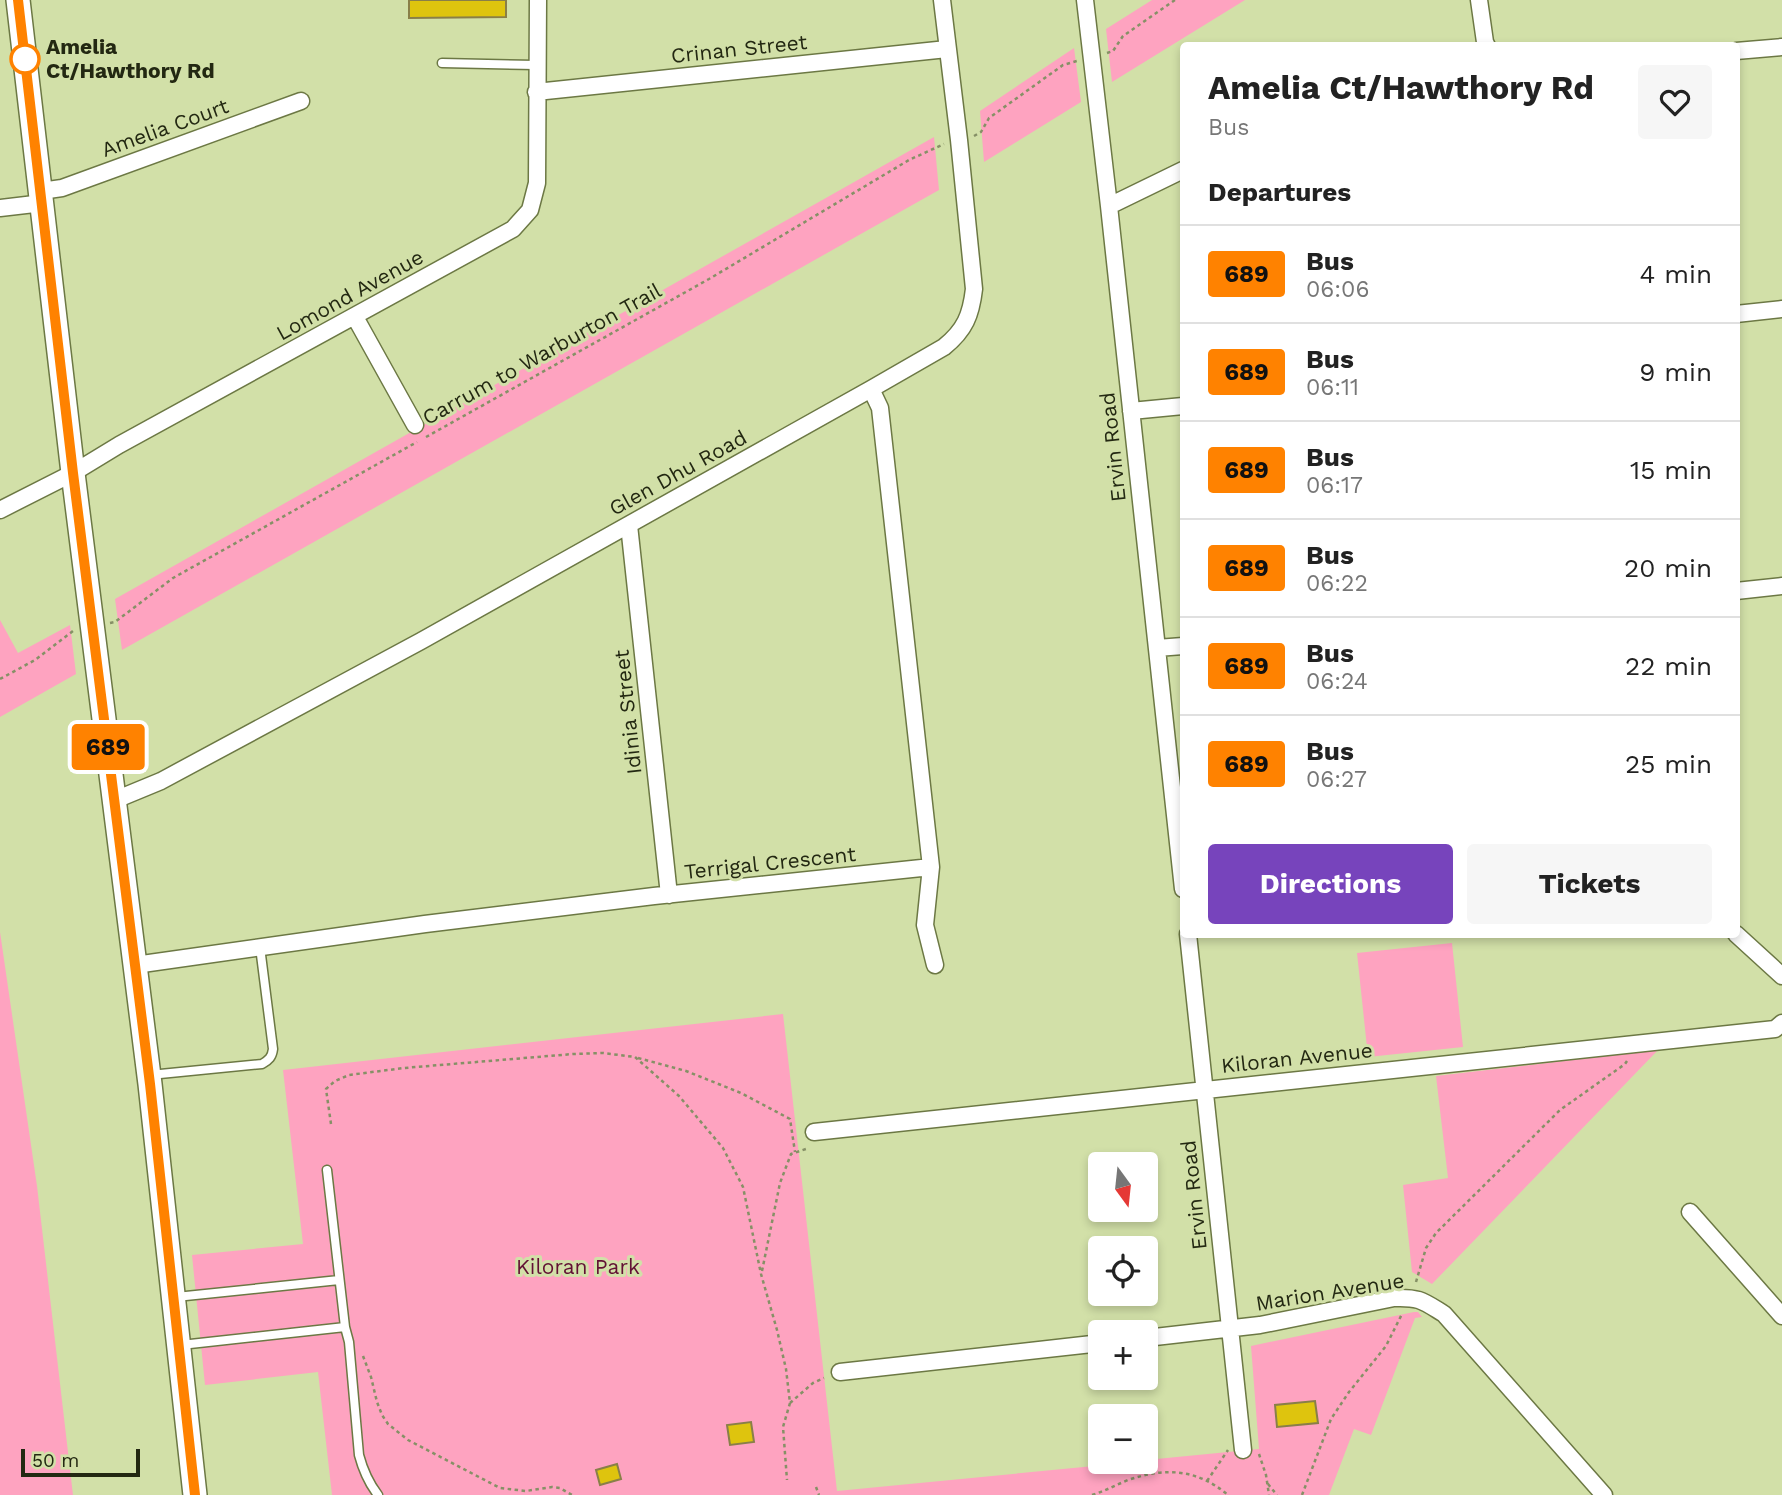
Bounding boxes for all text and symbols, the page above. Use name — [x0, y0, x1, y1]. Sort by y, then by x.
street label: Crinan Street — [670, 29, 808, 68]
place label: Amelia Ct/Hawthory Rd — [46, 34, 215, 83]
marker: Amelia Ct/Hawthory Rd — [10, 44, 40, 74]
button: heart — [1638, 65, 1712, 139]
text: Amelia Ct/Hawthory Rd — [1208, 68, 1594, 107]
street label: Amelia Court — [98, 93, 232, 162]
text: Bus — [1208, 114, 1249, 141]
text: Departures — [1208, 177, 1351, 207]
street label: Lomond Avenue — [272, 244, 428, 345]
text: Bus — [1306, 246, 1354, 276]
text: 4 min — [1639, 259, 1712, 289]
text: 689 — [1224, 260, 1269, 288]
text: 06:06 — [1306, 276, 1369, 303]
street label: Carrum to Warburton Trail — [418, 277, 666, 430]
text: Bus — [1306, 344, 1354, 374]
text: 9 min — [1639, 357, 1712, 387]
text: 689 — [1224, 358, 1269, 386]
text: 06:11 — [1306, 374, 1359, 401]
street label: Ervin Road — [1094, 391, 1131, 503]
street label: Glen Dhu Road — [605, 424, 751, 521]
text: Bus — [1306, 442, 1354, 472]
text: 15 min — [1630, 455, 1712, 485]
text: 689 — [1224, 456, 1269, 484]
text: 06:17 — [1306, 472, 1363, 499]
text: Bus — [1306, 540, 1354, 570]
text: 20 min — [1624, 553, 1712, 583]
text: 689 — [1224, 554, 1269, 582]
text: 06:22 — [1306, 570, 1368, 597]
text: Bus — [1306, 638, 1354, 668]
street label: Idinia Street — [609, 648, 646, 776]
text: 22 min — [1625, 651, 1712, 681]
text: 689 — [1224, 652, 1269, 680]
text: 06:24 — [1306, 668, 1368, 695]
line badge: 689 — [68, 724, 148, 770]
text: 689 — [86, 733, 130, 761]
text: Bus — [1306, 736, 1354, 766]
text: 25 min — [1625, 749, 1712, 779]
text: 689 — [1224, 750, 1269, 778]
text: 06:27 — [1306, 766, 1367, 793]
street label: Terrigal Crescent — [683, 841, 857, 884]
button: Directions — [1208, 844, 1453, 924]
button: Tickets — [1467, 844, 1712, 924]
street label: Kiloran Avenue — [1220, 1037, 1374, 1078]
street label: Ervin Road — [1175, 1139, 1212, 1251]
north arrow — [1088, 1152, 1158, 1222]
map controls — [1088, 1152, 1158, 1474]
button: locate — [1088, 1236, 1158, 1306]
park label: Kiloran Park — [516, 1254, 640, 1279]
street label: Marion Avenue — [1254, 1267, 1406, 1316]
button: + — [1088, 1320, 1158, 1390]
button: − — [1088, 1404, 1158, 1474]
scale bar — [21, 1446, 140, 1478]
text: 50 m — [32, 1449, 79, 1472]

